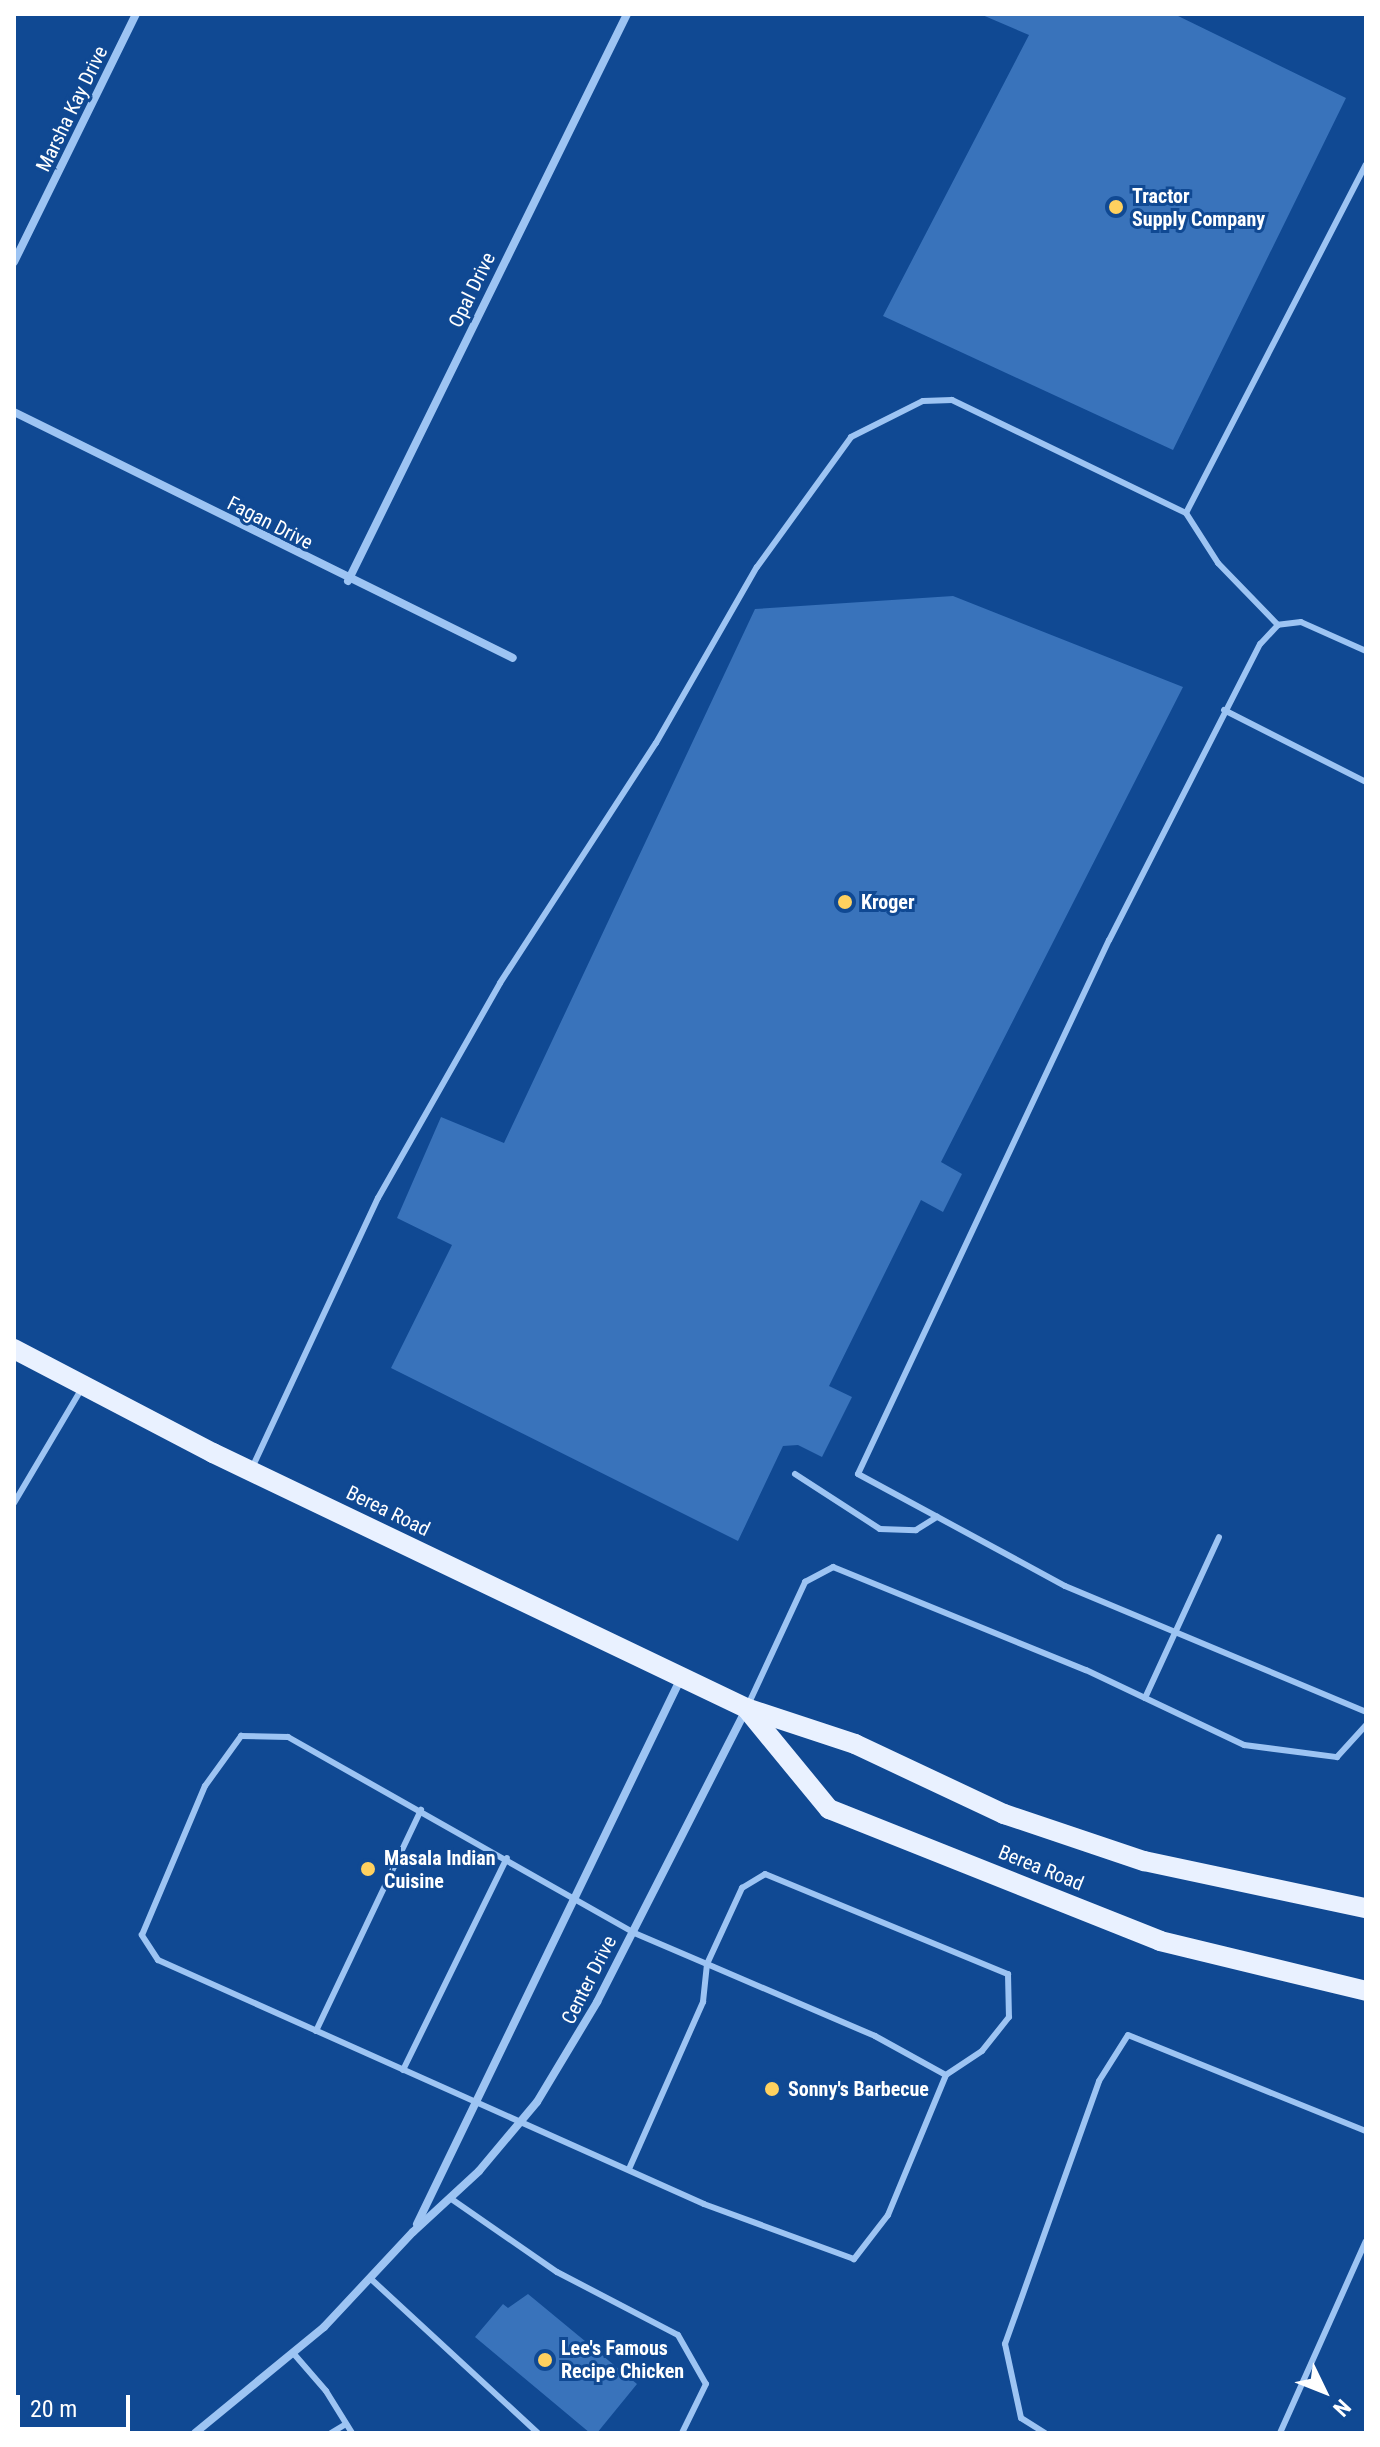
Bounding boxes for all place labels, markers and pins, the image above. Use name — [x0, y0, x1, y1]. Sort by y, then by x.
place label: Tractor Supply Company — [1132, 184, 1265, 231]
marker: Tractor Supply Company — [1107, 198, 1125, 216]
place label: Kroger — [861, 890, 915, 914]
marker: Kroger — [836, 893, 854, 911]
place label: Masala Indian Cuisine — [384, 1846, 496, 1893]
marker: Masala Indian Cuisine — [359, 1860, 377, 1878]
place label: Sonny's Barbecue — [788, 2077, 929, 2101]
marker: Sonny's Barbecue — [763, 2080, 781, 2098]
place label: Lee's Famous Recipe Chicken — [561, 2336, 684, 2383]
marker: Lee's Famous Recipe Chicken — [536, 2351, 554, 2369]

